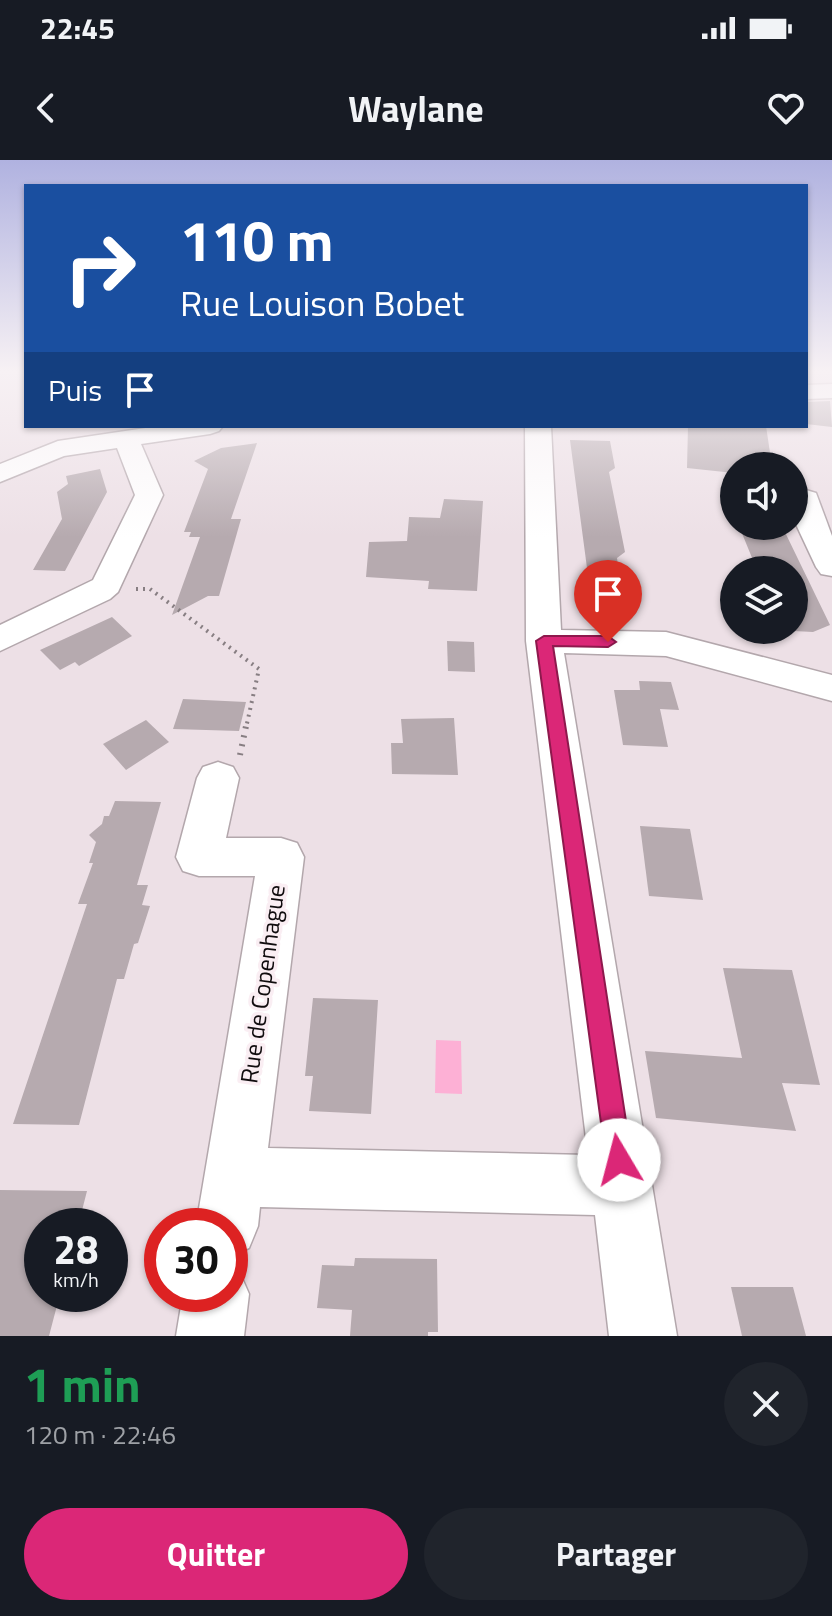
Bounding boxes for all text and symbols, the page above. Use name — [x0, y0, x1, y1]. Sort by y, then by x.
text: 22:45 — [40, 5, 115, 51]
text: Waylane — [348, 81, 484, 136]
icon: back — [24, 86, 68, 130]
icon: heart — [764, 86, 808, 130]
text: 110 m — [180, 198, 333, 283]
icon: right — [48, 216, 152, 320]
text: Rue Louison Bobet — [180, 275, 464, 330]
text: Puis — [48, 367, 102, 413]
icon: arrive — [118, 368, 162, 412]
map controls — [720, 452, 808, 644]
button: sound — [720, 452, 808, 540]
button: layers — [720, 556, 808, 644]
pin — [574, 560, 642, 642]
icon: arrive — [586, 572, 630, 616]
street label: Rue de Copenhague — [230, 882, 294, 1086]
position arrow — [577, 1118, 661, 1202]
speed limit sign: 30 — [144, 1208, 248, 1312]
text: 28 — [54, 1219, 98, 1280]
text: km/h — [53, 1264, 99, 1295]
text: 1 min — [24, 1348, 141, 1421]
button: close — [724, 1362, 808, 1446]
text: 120 m · 22:46 — [24, 1415, 176, 1454]
button: Quitter — [24, 1508, 408, 1600]
button: Partager — [424, 1508, 808, 1600]

